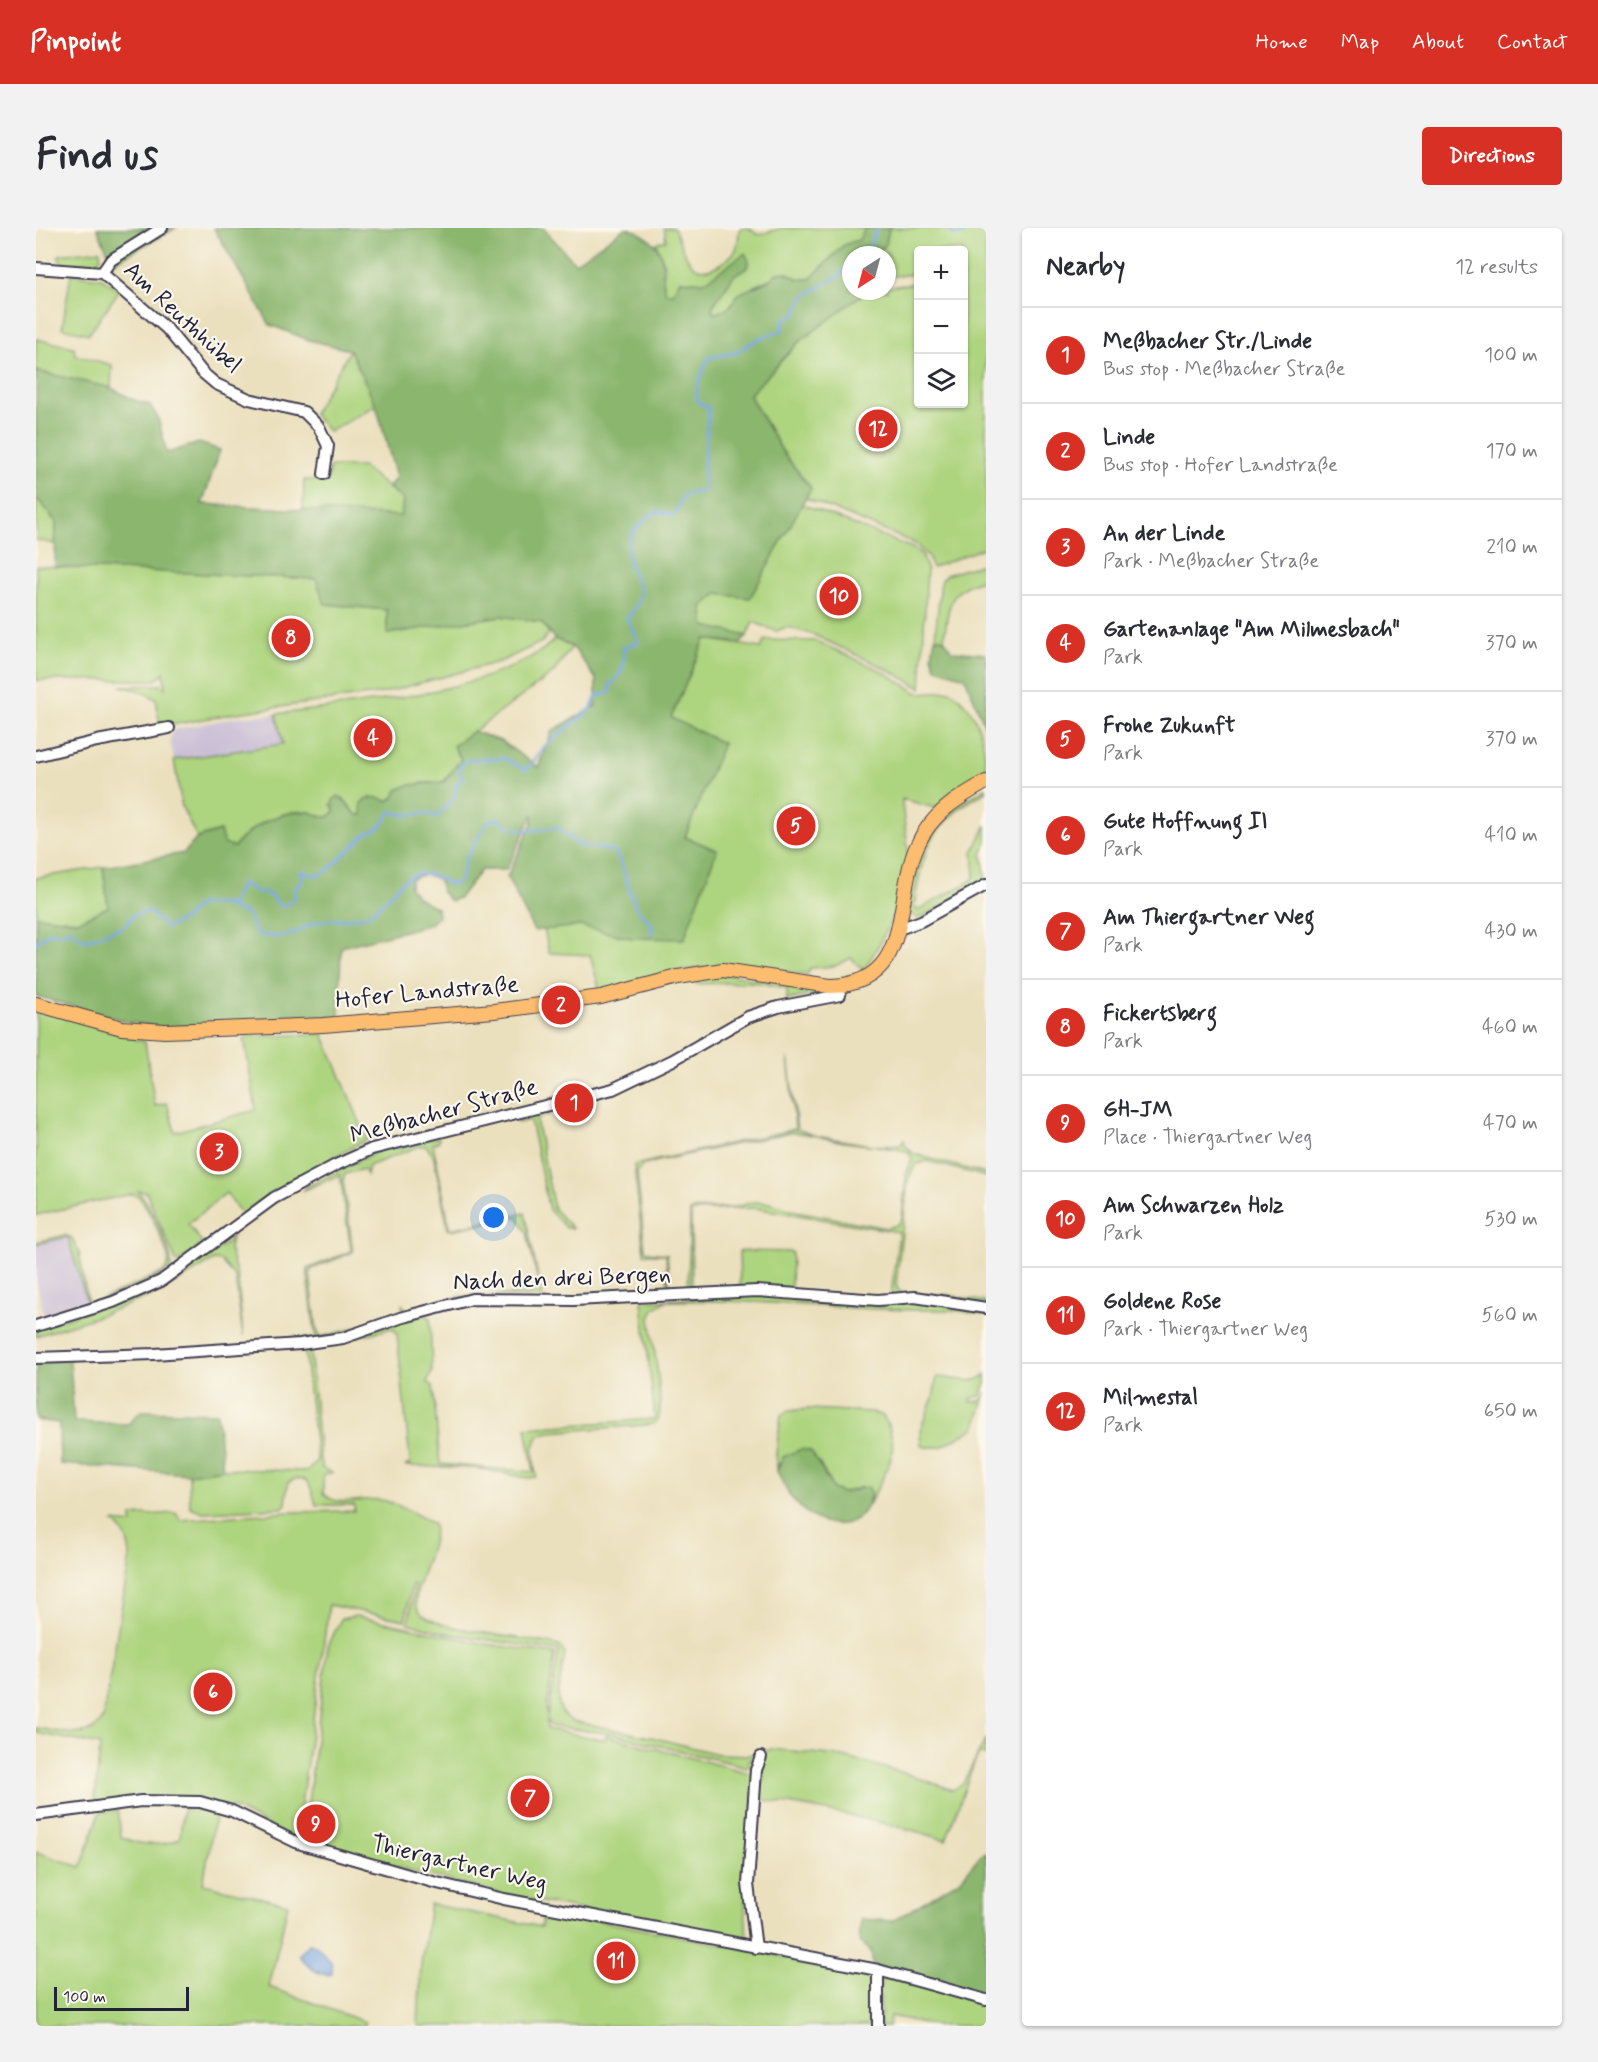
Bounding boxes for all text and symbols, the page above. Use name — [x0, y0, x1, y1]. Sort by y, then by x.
text: Pinpoint — [30, 24, 121, 61]
text: Home — [1256, 28, 1308, 56]
text: Map — [1341, 28, 1379, 56]
text: About — [1412, 28, 1464, 56]
text: Contact — [1497, 28, 1568, 56]
button: Directions — [1422, 127, 1562, 185]
text: Find us — [36, 129, 158, 184]
north arrow — [842, 246, 896, 300]
map controls — [914, 246, 968, 408]
button: + — [914, 246, 968, 300]
text: Nearby — [1046, 250, 1125, 284]
text: 12 results — [1455, 254, 1538, 281]
street label: Am Reuthhübel — [116, 255, 248, 381]
button: − — [914, 300, 968, 354]
text: Meßbacher Str./Linde — [1103, 328, 1312, 356]
text: 1 — [1061, 342, 1070, 369]
text: 100 m — [1484, 342, 1538, 369]
button: layers — [914, 354, 968, 408]
text: Bus stop · Meßbacher Straße — [1103, 356, 1345, 383]
pin: 12 — [858, 406, 898, 452]
text: Linde — [1103, 424, 1155, 452]
text: 2 — [1061, 438, 1070, 465]
text: 170 m — [1486, 438, 1538, 465]
text: Bus stop · Hofer Landstraße — [1103, 452, 1338, 479]
text: An der Linde — [1103, 520, 1225, 548]
text: 3 — [1061, 534, 1070, 561]
text: 210 m — [1486, 534, 1538, 561]
text: Park · Meßbacher Straße — [1103, 548, 1319, 575]
pin: 10 — [820, 574, 858, 619]
pin: 8 — [272, 616, 310, 660]
text: Gartenanlage "Am Milmesbach" — [1103, 616, 1400, 644]
text: 4 — [1060, 630, 1071, 657]
text: 370 m — [1486, 630, 1538, 657]
text: Park — [1103, 644, 1143, 671]
text: Frohe Zukunft — [1103, 712, 1235, 740]
pin: 4 — [354, 716, 392, 760]
text: 5 — [1060, 726, 1072, 753]
text: 370 m — [1486, 726, 1538, 753]
text: Park — [1103, 740, 1143, 767]
pin: 5 — [776, 804, 816, 848]
text: Gute Hoffnung II — [1103, 808, 1268, 836]
text: 6 — [1060, 822, 1071, 849]
text: 410 m — [1484, 822, 1538, 849]
text: Park — [1103, 836, 1143, 863]
text: Am Thiergartner Weg — [1103, 904, 1315, 932]
text: 7 — [1059, 918, 1072, 945]
text: 430 m — [1485, 918, 1538, 945]
text: Park — [1103, 932, 1143, 959]
street label: Hofer Landstraße — [334, 970, 520, 1016]
pin: 2 — [542, 982, 580, 1028]
text: Fickertsberg — [1103, 1000, 1217, 1028]
text: 8 — [1060, 1014, 1071, 1041]
text: 460 m — [1482, 1014, 1538, 1041]
text: Park — [1103, 1028, 1143, 1055]
street label: Meßbacher Straße — [347, 1072, 541, 1152]
pin: 1 — [554, 1080, 594, 1126]
text: GH-JM — [1103, 1096, 1173, 1124]
text: 9 — [1061, 1110, 1070, 1137]
text: 470 m — [1483, 1110, 1538, 1137]
text: Place · Thiergartner Weg — [1103, 1124, 1312, 1151]
pin: 3 — [200, 1130, 238, 1174]
text: Am Schwarzen Holz — [1103, 1192, 1284, 1220]
your location — [479, 1203, 508, 1232]
text: 10 — [1055, 1206, 1076, 1233]
text: 530 m — [1484, 1206, 1538, 1233]
text: Park — [1103, 1220, 1143, 1247]
street label: Nach den drei Bergen — [452, 1260, 672, 1300]
text: Goldene Rose — [1103, 1288, 1221, 1316]
text: 11 — [1057, 1302, 1074, 1329]
text: 560 m — [1482, 1302, 1538, 1329]
text: Park · Thiergartner Weg — [1103, 1316, 1308, 1343]
text: Milmestal — [1103, 1384, 1198, 1412]
text: 12 — [1056, 1398, 1075, 1425]
text: 650 m — [1484, 1398, 1538, 1425]
text: Park — [1103, 1412, 1143, 1439]
pin: 6 — [194, 1670, 232, 1714]
pin: 7 — [510, 1776, 550, 1820]
pin: 9 — [296, 1802, 336, 1846]
street label: Thiergartner Weg — [368, 1829, 550, 1899]
pin: 11 — [596, 1938, 636, 1984]
scale bar — [54, 1984, 189, 2012]
text: 100 m — [63, 1987, 106, 2008]

